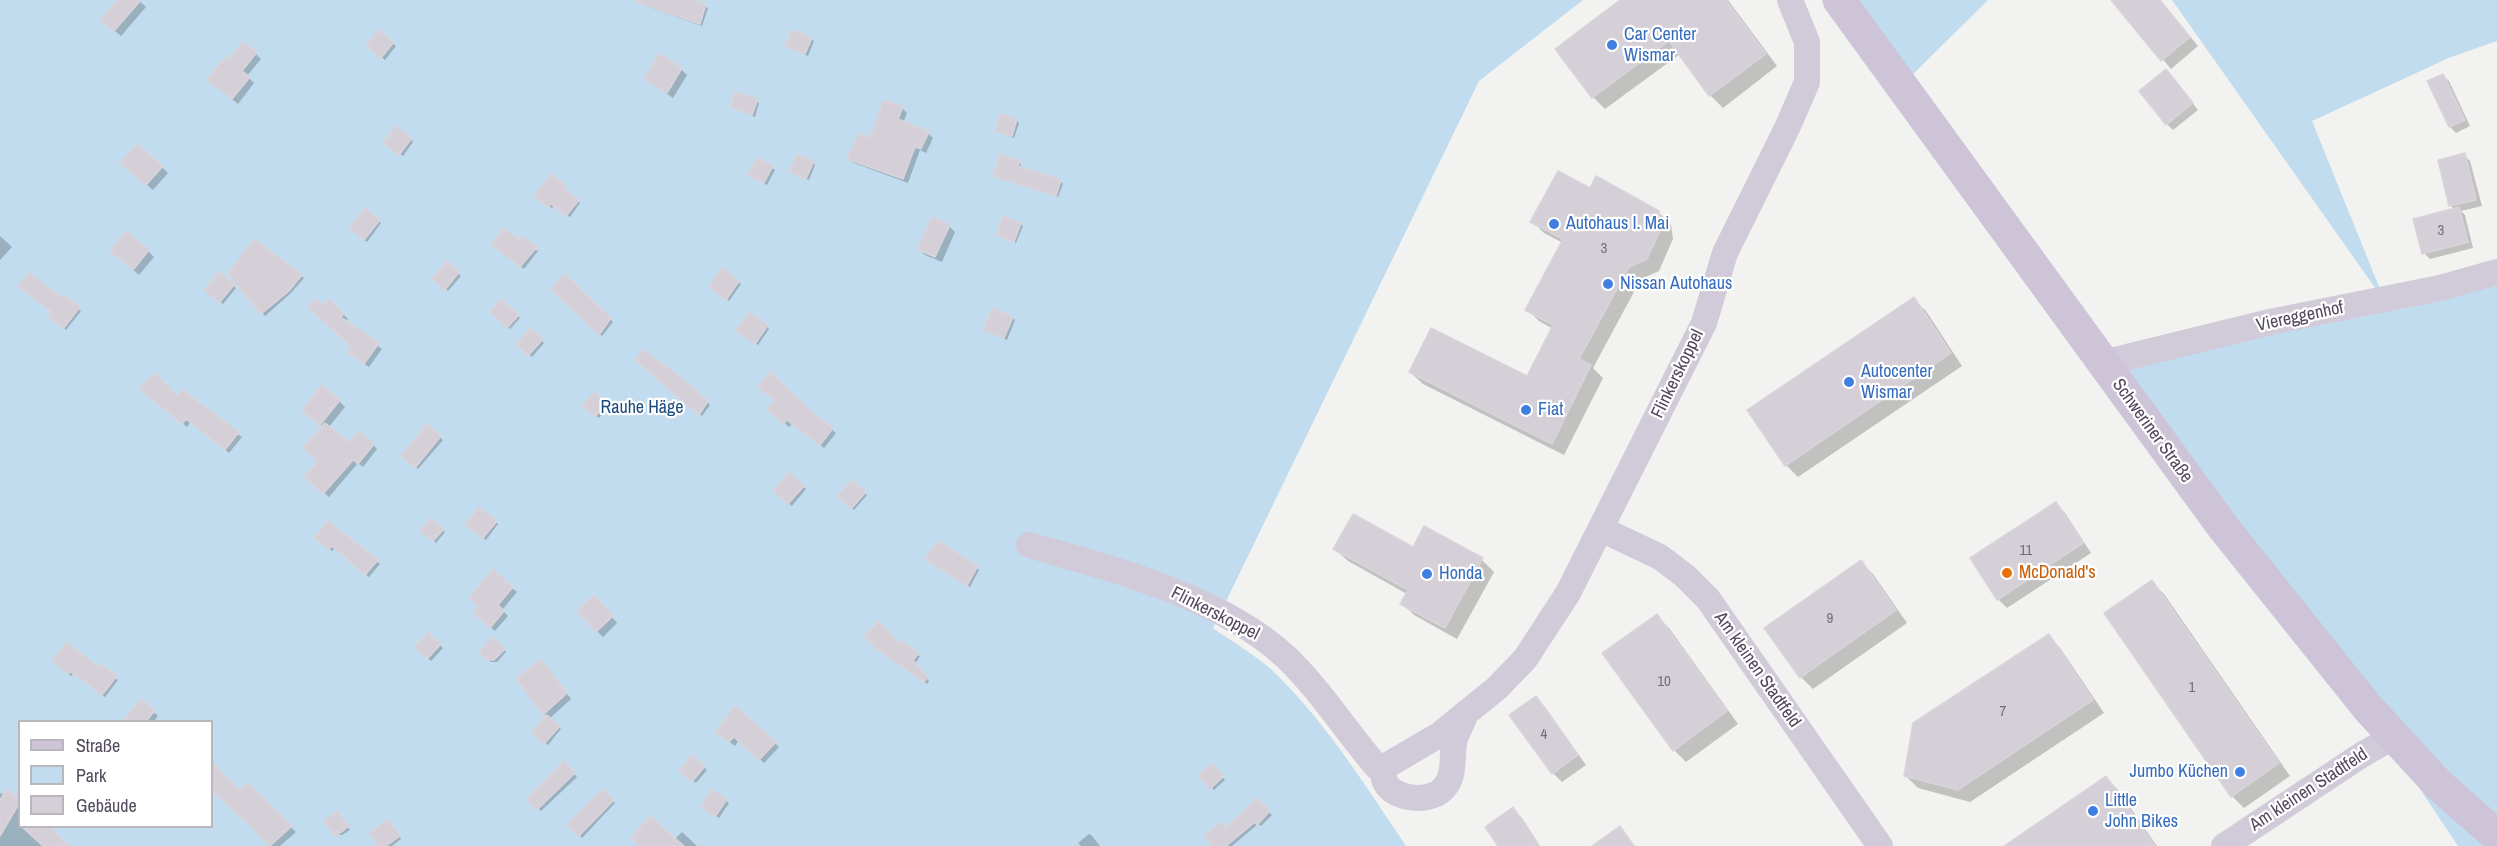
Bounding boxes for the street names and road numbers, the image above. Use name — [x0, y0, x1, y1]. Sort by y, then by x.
street label: Viereggenhof — [2255, 297, 2345, 337]
street label: Flinkerskoppel — [1647, 326, 1709, 422]
street label: Schweriner Straße — [2107, 375, 2197, 487]
street label: Flinkerskoppel — [1167, 583, 1263, 645]
street label: Am kleinen Stadtfeld — [1709, 608, 1805, 732]
street label: Am kleinen Stadtfeld — [2246, 744, 2372, 836]

